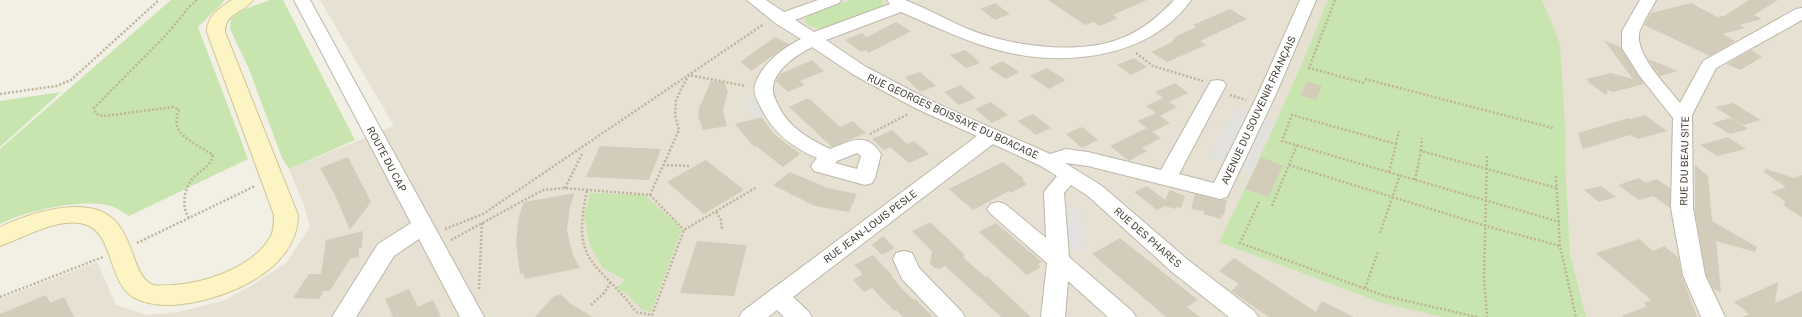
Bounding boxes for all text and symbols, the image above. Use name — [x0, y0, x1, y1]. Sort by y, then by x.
street label: AVENUE DU SOUVENIR FRANÇAIS — [1218, 34, 1298, 186]
street label: RUE GEORGES BOISSAYE DU BOACAGE — [866, 71, 1040, 161]
street label: RUE DU BEAU SITE — [1677, 116, 1691, 206]
street label: ROUTE DU CAP — [365, 124, 409, 194]
street label: RUE JEAN-LOUIS PESLE — [821, 187, 919, 265]
street label: RUE DES PHARES — [1112, 204, 1184, 270]

